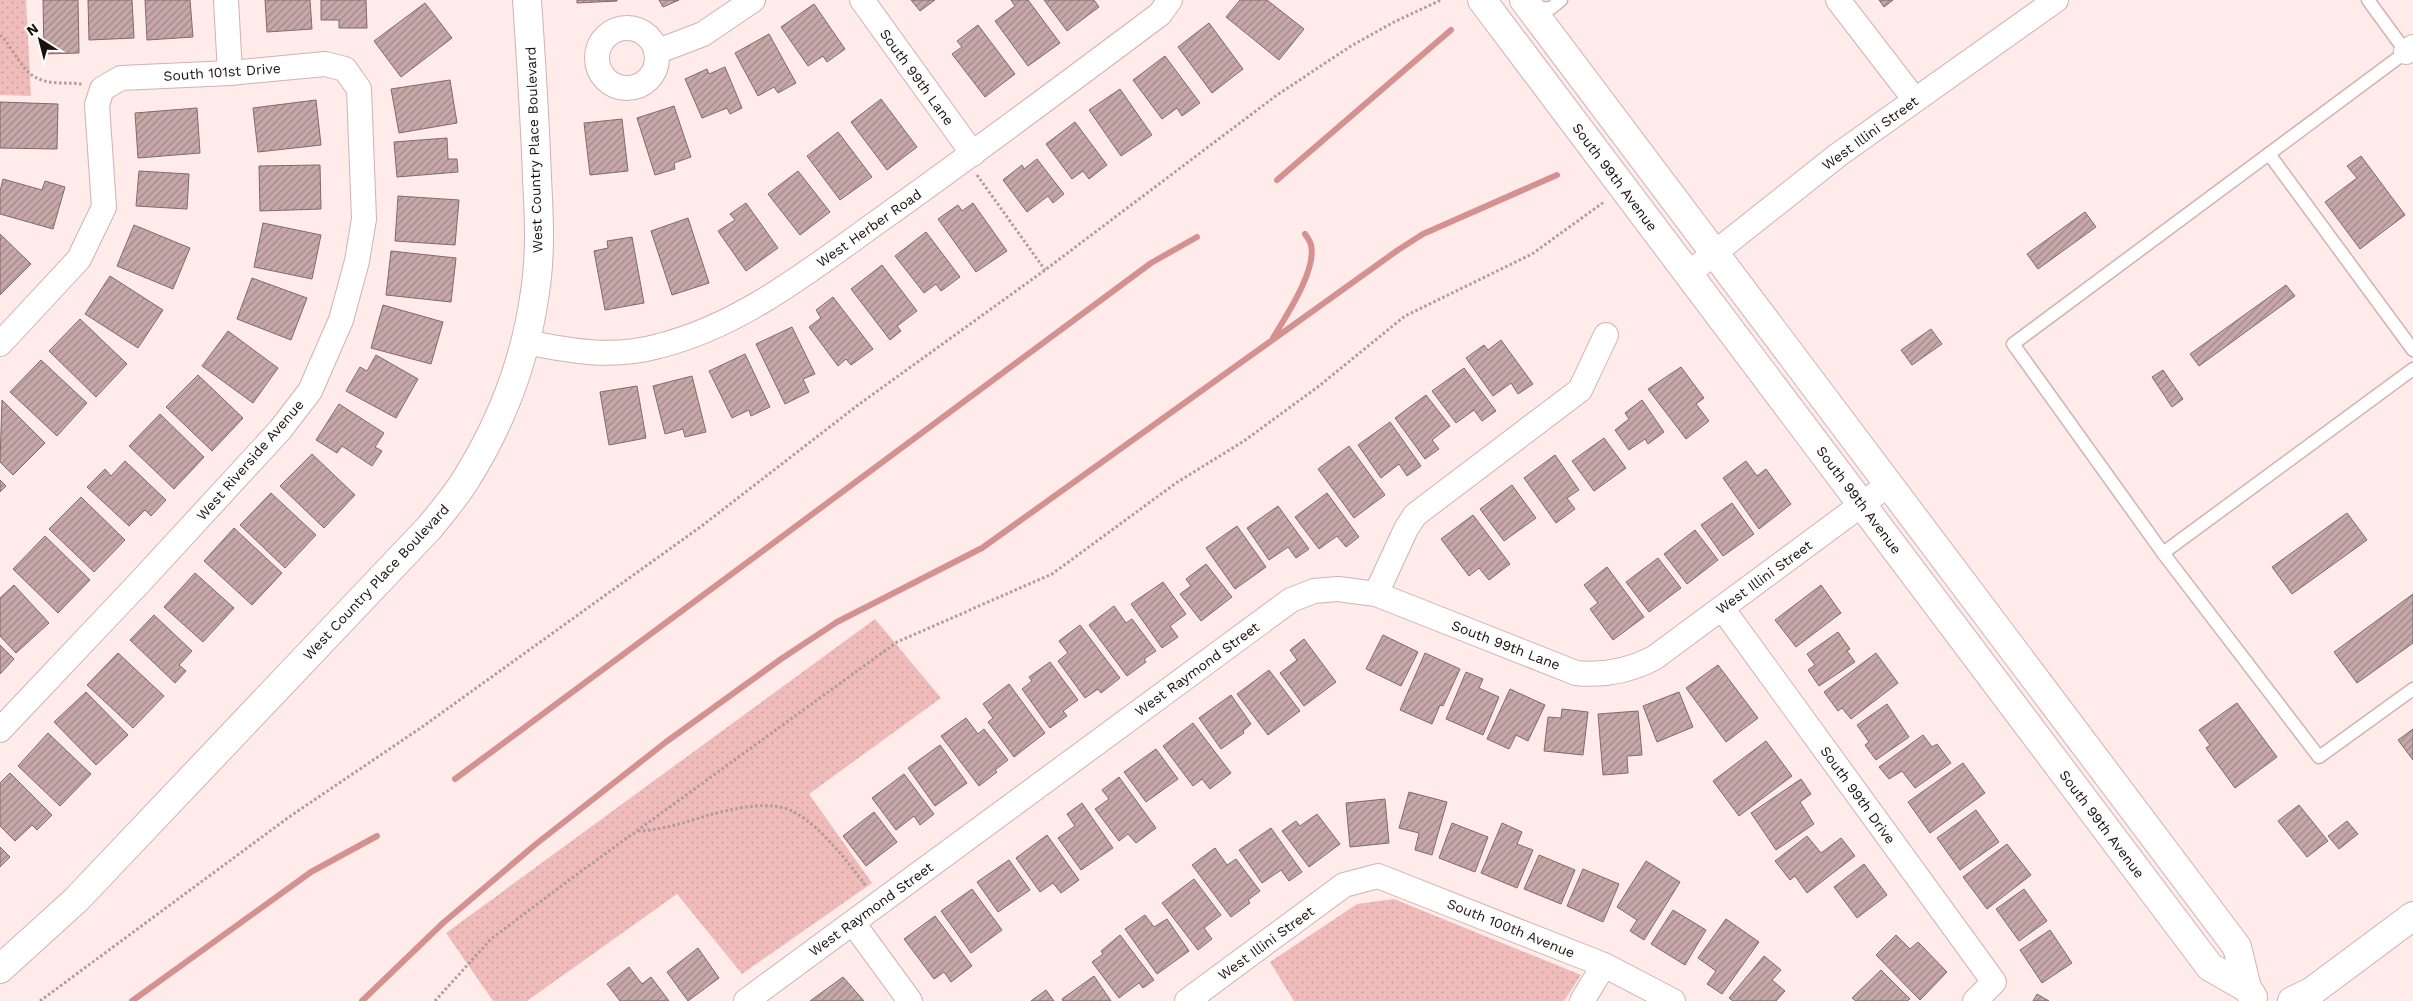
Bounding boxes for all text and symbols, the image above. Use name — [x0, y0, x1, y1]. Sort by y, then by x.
north arrow — [15, 15, 65, 65]
text: N — [23, 20, 41, 39]
street label: South 99th Lane — [877, 26, 957, 128]
street label: West Country Place Boulevard — [522, 46, 546, 254]
street label: South 101st Drive — [163, 60, 281, 84]
street label: West Illini Street — [1819, 93, 1921, 173]
street label: South 99th Avenue — [1569, 120, 1661, 234]
street label: West Herber Road — [814, 186, 924, 270]
street label: West Riverside Avenue — [193, 396, 307, 524]
street label: South 99th Avenue — [1813, 443, 1905, 557]
street label: West Country Place Boulevard — [300, 501, 452, 663]
street label: West Illini Street — [1713, 537, 1815, 617]
street label: South 99th Lane — [1449, 617, 1563, 673]
street label: West Raymond Street — [1132, 619, 1262, 719]
street label: South 99th Drive — [1817, 743, 1899, 847]
street label: South 99th Avenue — [2056, 767, 2148, 881]
street label: West Raymond Street — [806, 859, 936, 959]
street label: South 100th Avenue — [1445, 895, 1577, 961]
street label: West Illini Street — [1215, 903, 1317, 983]

